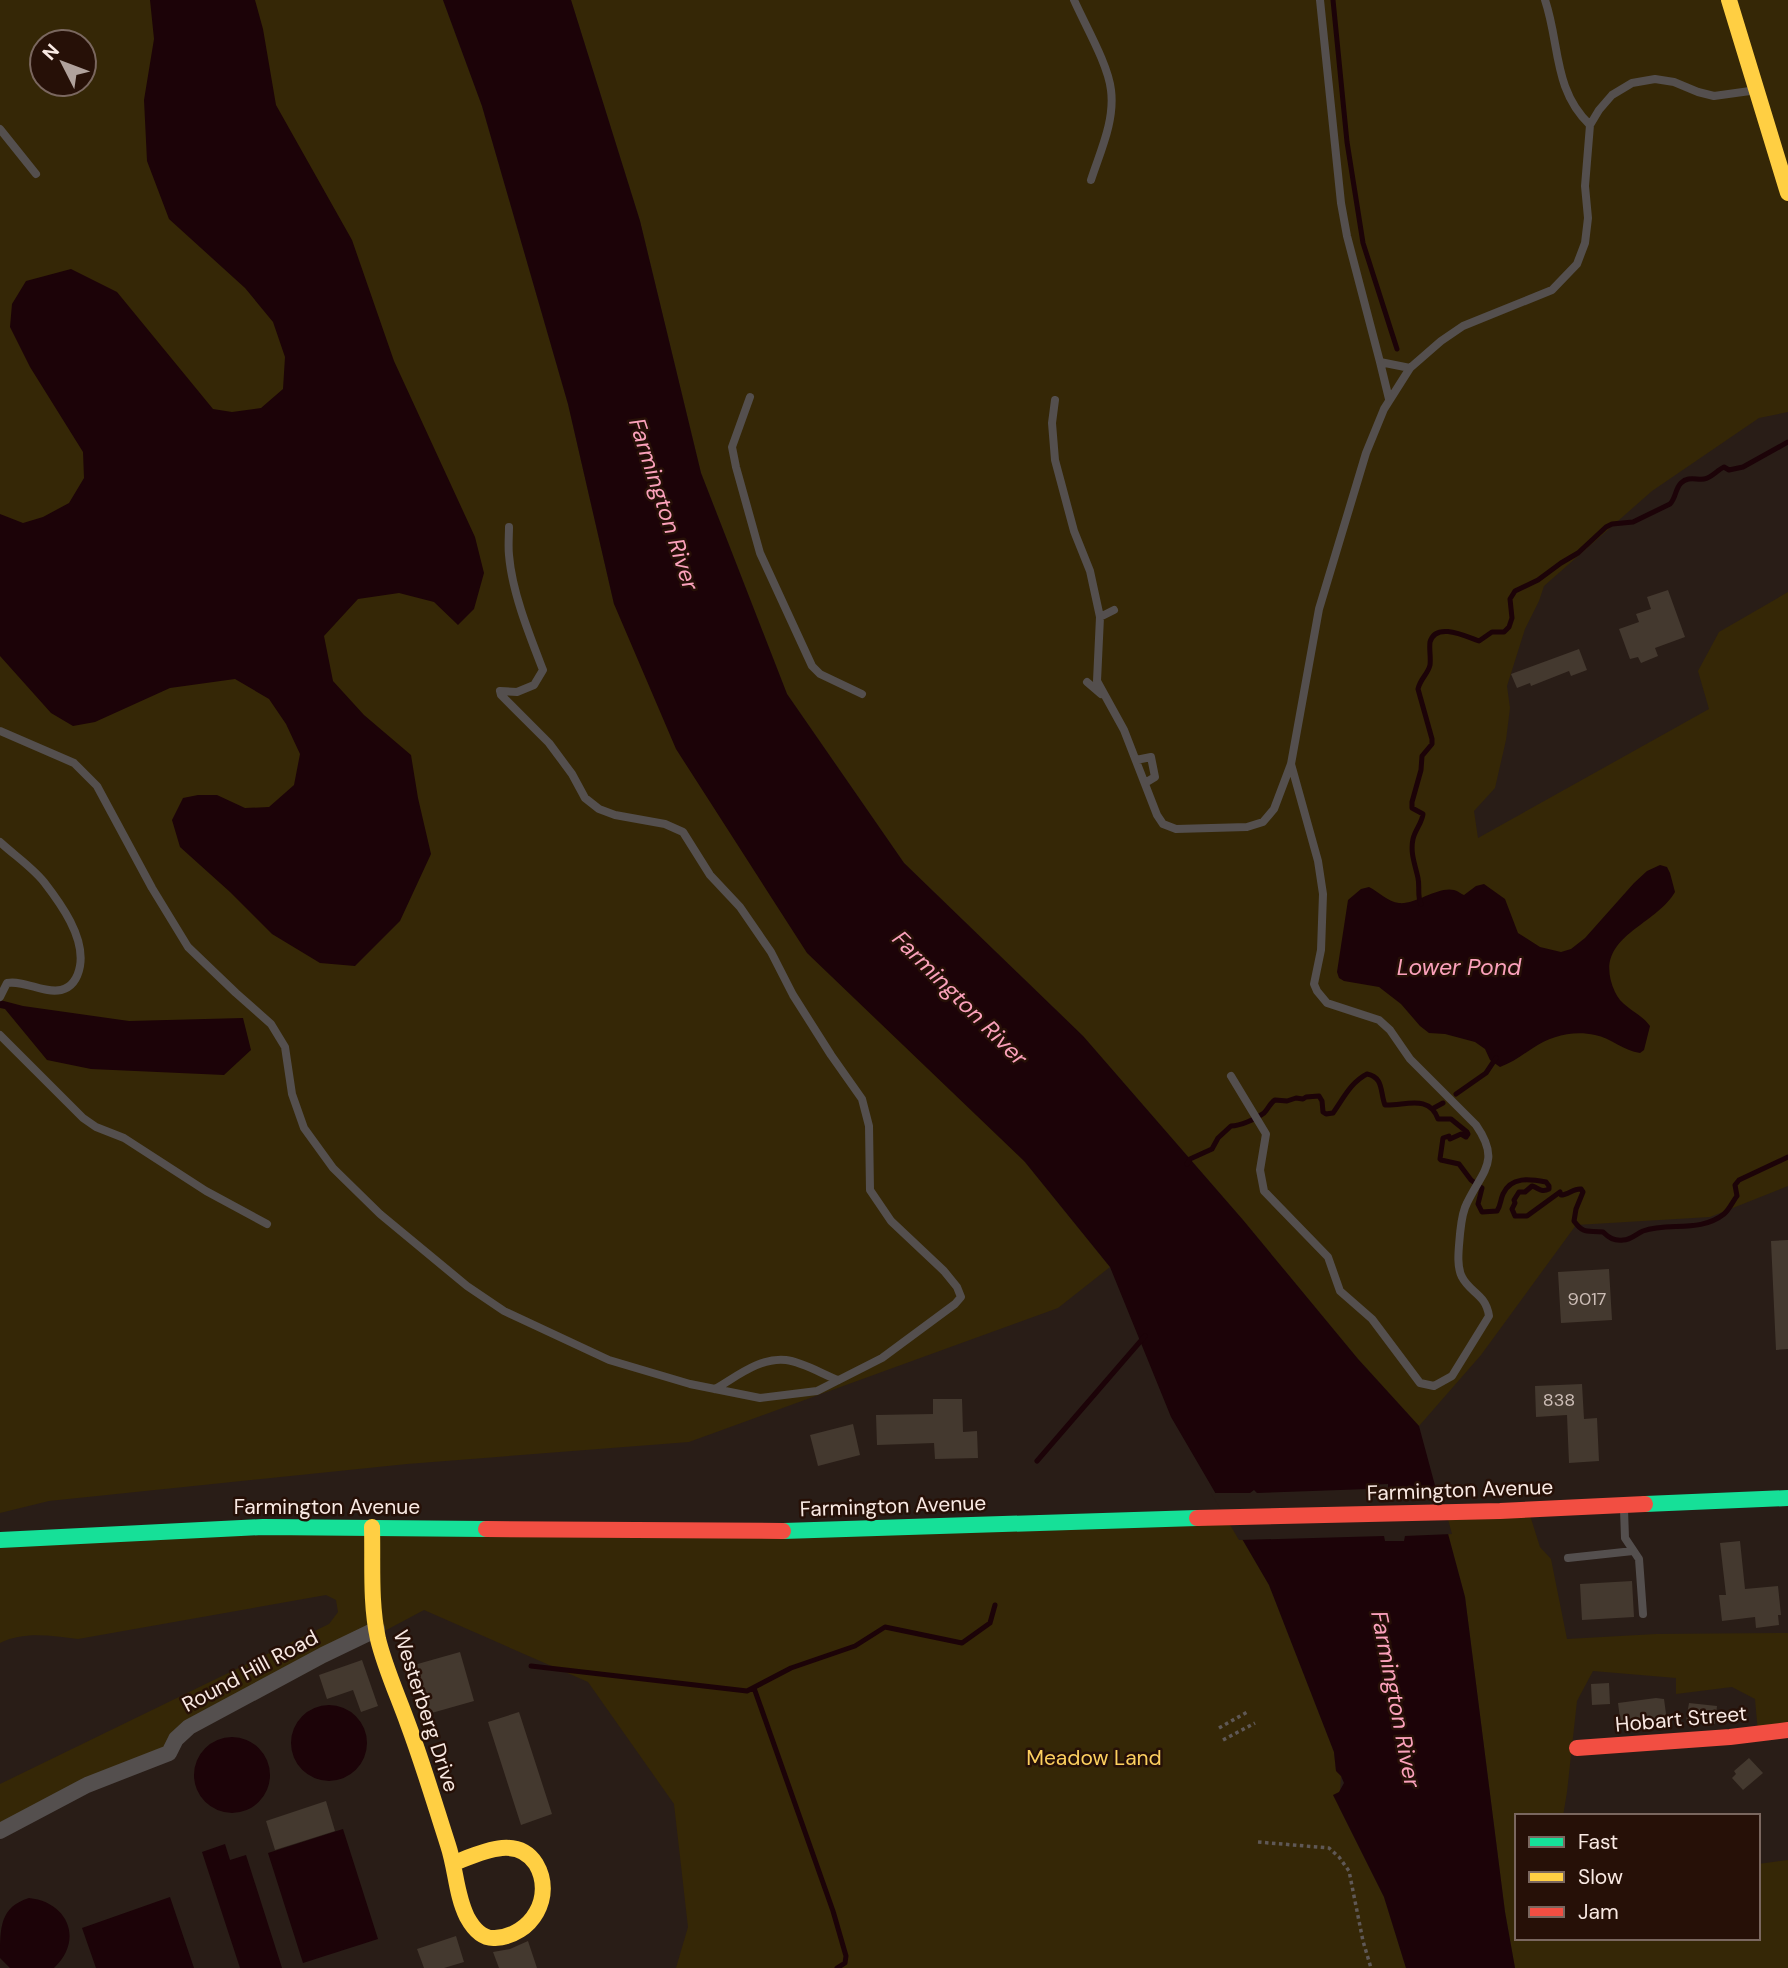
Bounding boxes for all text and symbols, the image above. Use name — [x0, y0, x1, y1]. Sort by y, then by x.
north arrow — [28, 28, 98, 98]
text: N — [37, 38, 65, 65]
water label: Farmington River — [622, 414, 706, 595]
water label: Farmington River — [886, 924, 1035, 1073]
water label: Lower Pond — [1397, 952, 1522, 982]
house number: 9017 — [1568, 1287, 1606, 1311]
house number: 838 — [1543, 1388, 1575, 1412]
street label: Farmington Avenue — [1366, 1473, 1554, 1507]
street label: Farmington Avenue — [799, 1489, 987, 1523]
street label: Farmington Avenue — [234, 1493, 420, 1521]
water label: Farmington River — [1364, 1608, 1428, 1791]
street label: Round Hill Road — [177, 1623, 323, 1719]
street label: Westerberg Drive — [387, 1627, 465, 1796]
street label: Hobart Street — [1614, 1699, 1748, 1739]
park label: Meadow Land — [1026, 1744, 1162, 1772]
legend — [1515, 1814, 1760, 1940]
text: Fast — [1578, 1828, 1618, 1856]
text: Slow — [1578, 1863, 1623, 1891]
text: Jam — [1578, 1898, 1619, 1926]

